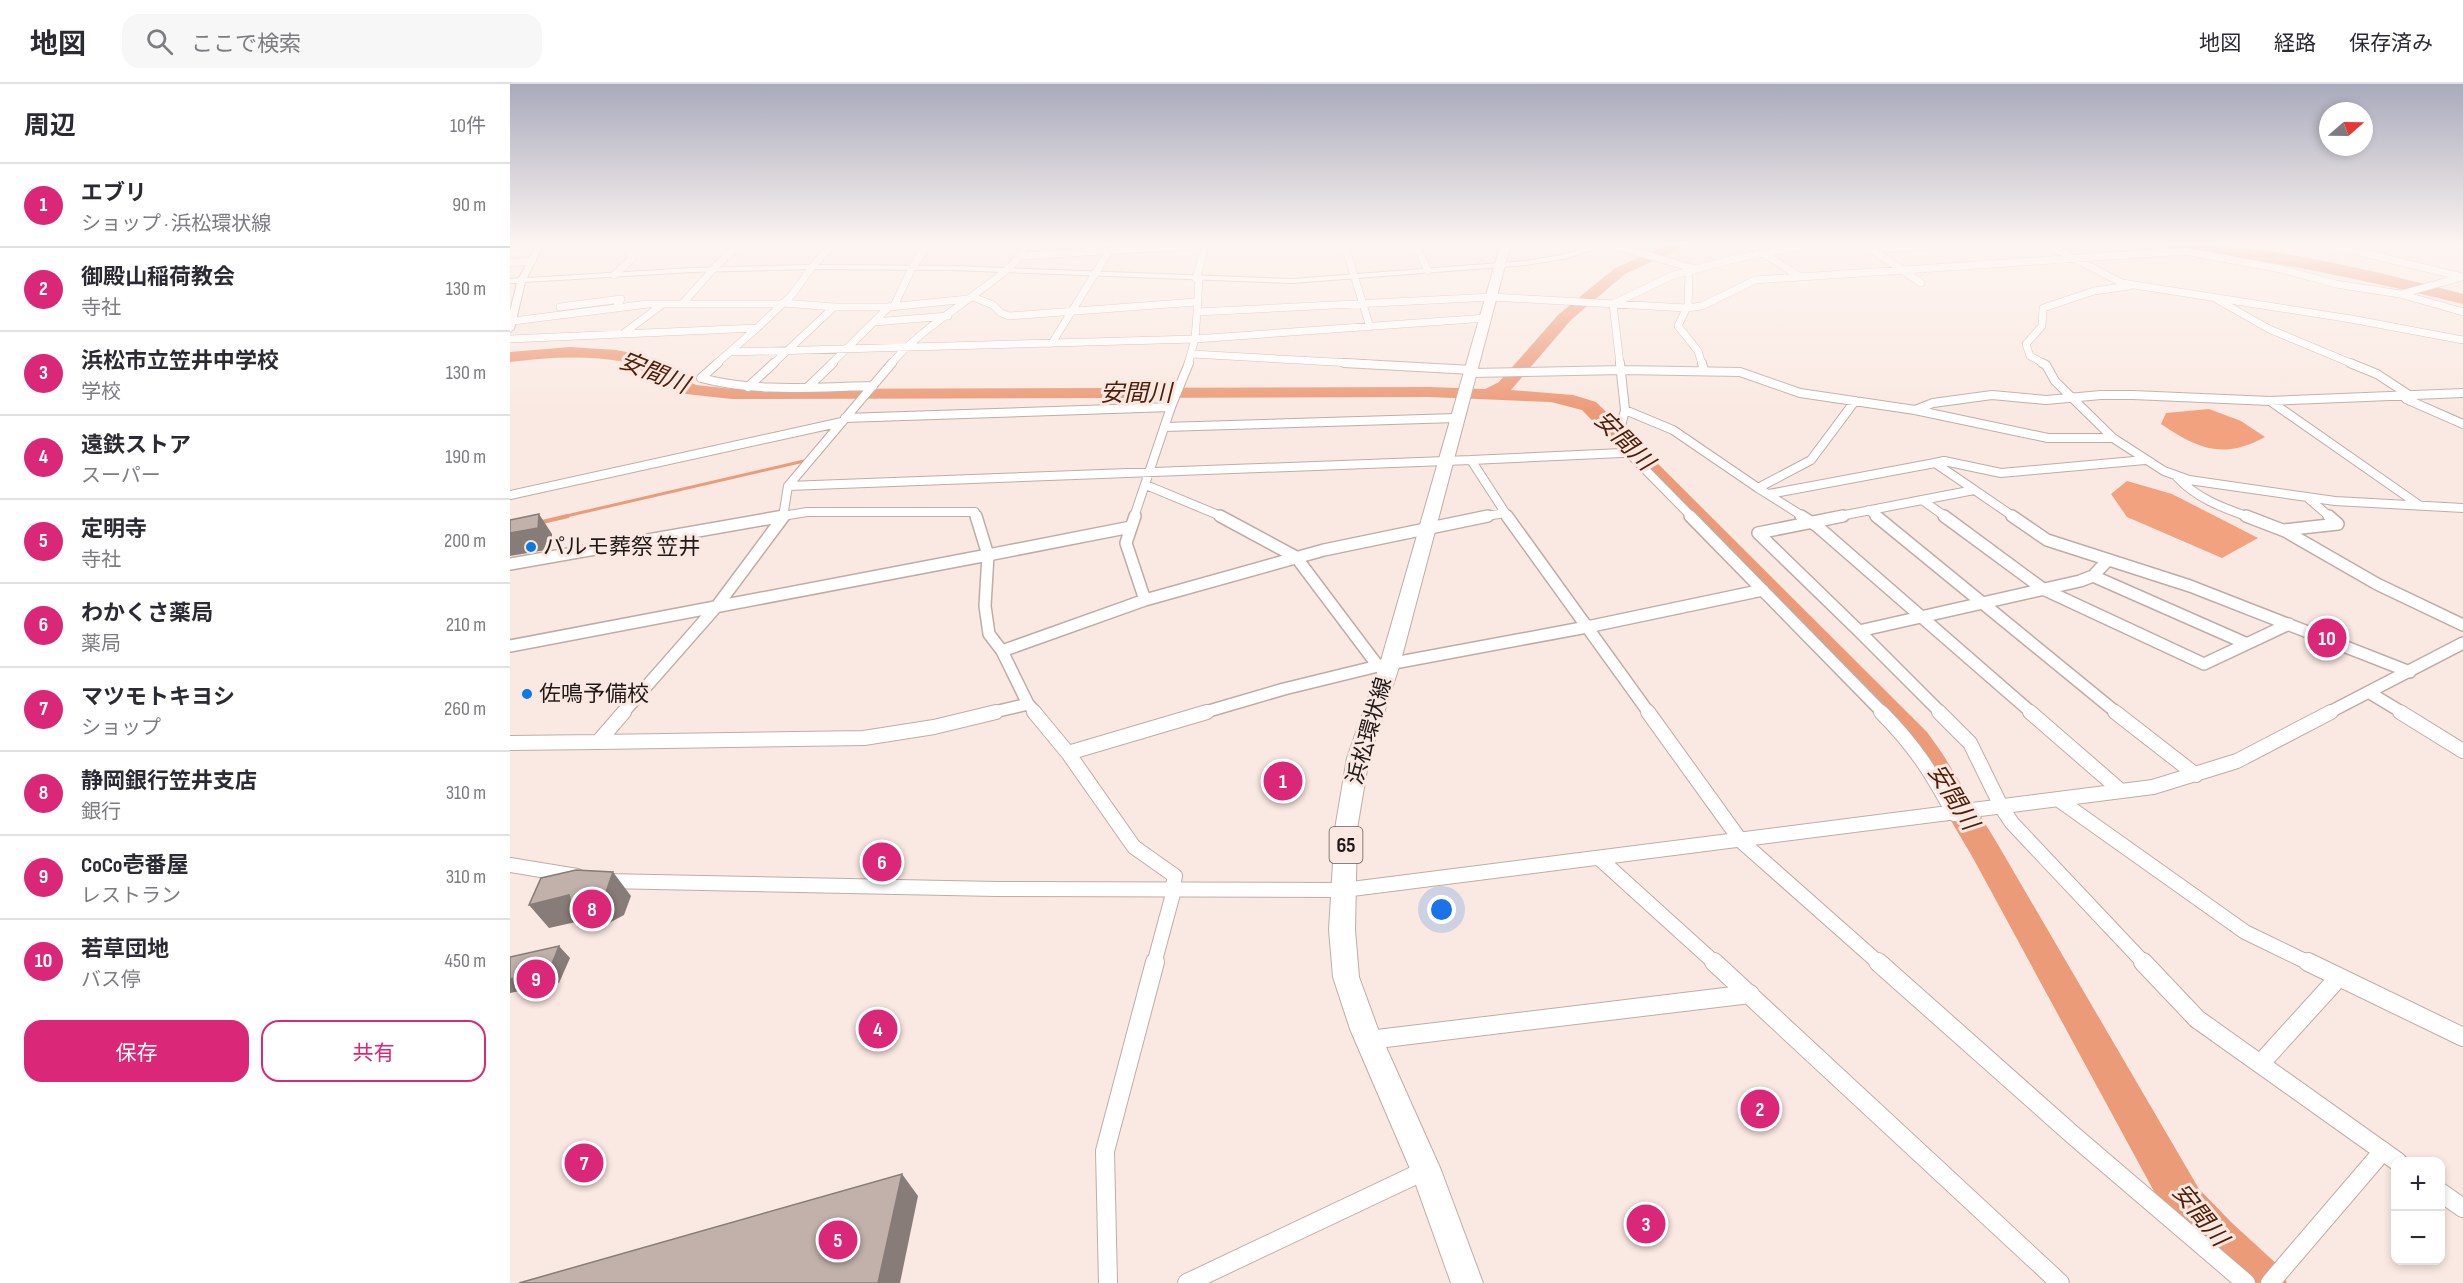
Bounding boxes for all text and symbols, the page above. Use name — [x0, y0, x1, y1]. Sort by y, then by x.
search box — [122, 14, 542, 68]
icon: search — [143, 25, 176, 58]
text: 地図 — [30, 28, 86, 61]
text: ここで検索 — [191, 31, 301, 58]
text: 地図 — [2199, 31, 2241, 56]
text: 経路 — [2274, 31, 2316, 56]
text: 保存済み — [2349, 31, 2433, 56]
north arrow — [2319, 102, 2373, 156]
text: 周辺 — [24, 111, 76, 142]
text: 10件 — [450, 114, 486, 138]
text: エブリ — [81, 180, 147, 207]
text: 1 — [40, 193, 47, 217]
text: 90 m — [452, 193, 486, 217]
text: ショップ · 浜松環状線 — [81, 212, 271, 236]
text: 御殿山稲荷教会 — [81, 264, 235, 291]
text: 2 — [39, 277, 48, 301]
text: 130 m — [446, 277, 486, 301]
text: 寺社 — [81, 296, 121, 320]
water label: 安間川 — [615, 346, 696, 401]
text: 浜松市立笠井中学校 — [81, 348, 279, 375]
text: 3 — [39, 361, 48, 385]
text: 130 m — [446, 361, 486, 385]
water label: 安間川 — [1100, 379, 1175, 408]
text: 学校 — [81, 380, 121, 404]
water label: 安間川 — [1588, 405, 1662, 479]
text: 遠鉄ストア — [81, 432, 191, 459]
text: 4 — [39, 445, 48, 469]
text: 190 m — [445, 445, 486, 469]
text: スーパー — [81, 464, 161, 488]
text: 定明寺 — [81, 516, 147, 543]
text: 5 — [39, 529, 48, 553]
text: 200 m — [444, 529, 486, 553]
place label: パルモ葬祭 笠井 — [543, 534, 701, 561]
marker: パルモ葬祭 笠井 — [524, 540, 538, 554]
text: 寺社 — [81, 548, 121, 572]
text: わかくさ薬局 — [81, 600, 213, 627]
text: 6 — [39, 613, 48, 637]
text: 210 m — [446, 613, 486, 637]
pin: 10 — [2308, 616, 2346, 660]
text: 薬局 — [81, 632, 121, 656]
street label: 浜松環状線 — [1342, 674, 1398, 788]
place label: 佐鳴予備校 — [539, 681, 649, 708]
text: マツモトキヨシ — [81, 684, 235, 711]
marker: 佐鳴予備校 — [520, 687, 534, 701]
text: 7 — [39, 697, 48, 721]
text: 260 m — [444, 697, 486, 721]
text: ショップ — [81, 716, 161, 740]
pin: 1 — [1264, 758, 1302, 804]
water label: 安間川 — [1922, 759, 1986, 838]
text: 静岡銀行笠井支店 — [81, 768, 257, 795]
text: 8 — [39, 781, 48, 805]
text: 310 m — [446, 781, 486, 805]
text: 銀行 — [81, 800, 121, 824]
road number: 65 — [1330, 827, 1362, 863]
pin: 6 — [862, 840, 902, 884]
text: CoCo壱番屋 — [81, 852, 188, 879]
text: 9 — [39, 865, 48, 889]
text: 310 m — [446, 865, 486, 889]
text: レストラン — [81, 884, 181, 908]
pin: 8 — [572, 886, 611, 932]
your location — [1427, 895, 1456, 924]
text: 若草団地 — [81, 936, 169, 963]
text: 10 — [35, 949, 52, 973]
text: 450 m — [445, 949, 486, 973]
pin: 9 — [516, 956, 556, 1002]
text: バス停 — [81, 968, 141, 992]
pin: 4 — [858, 1006, 898, 1052]
button: 保存 — [24, 1020, 249, 1082]
button: 共有 — [261, 1020, 486, 1082]
pin: 2 — [1740, 1086, 1780, 1132]
pin: 7 — [564, 1140, 604, 1186]
map controls — [2391, 1157, 2445, 1265]
button: + — [2391, 1157, 2445, 1211]
water label: 安間川 — [2166, 1178, 2236, 1254]
pin: 3 — [1626, 1202, 1666, 1246]
button: − — [2391, 1211, 2445, 1265]
pin: 5 — [818, 1218, 858, 1262]

